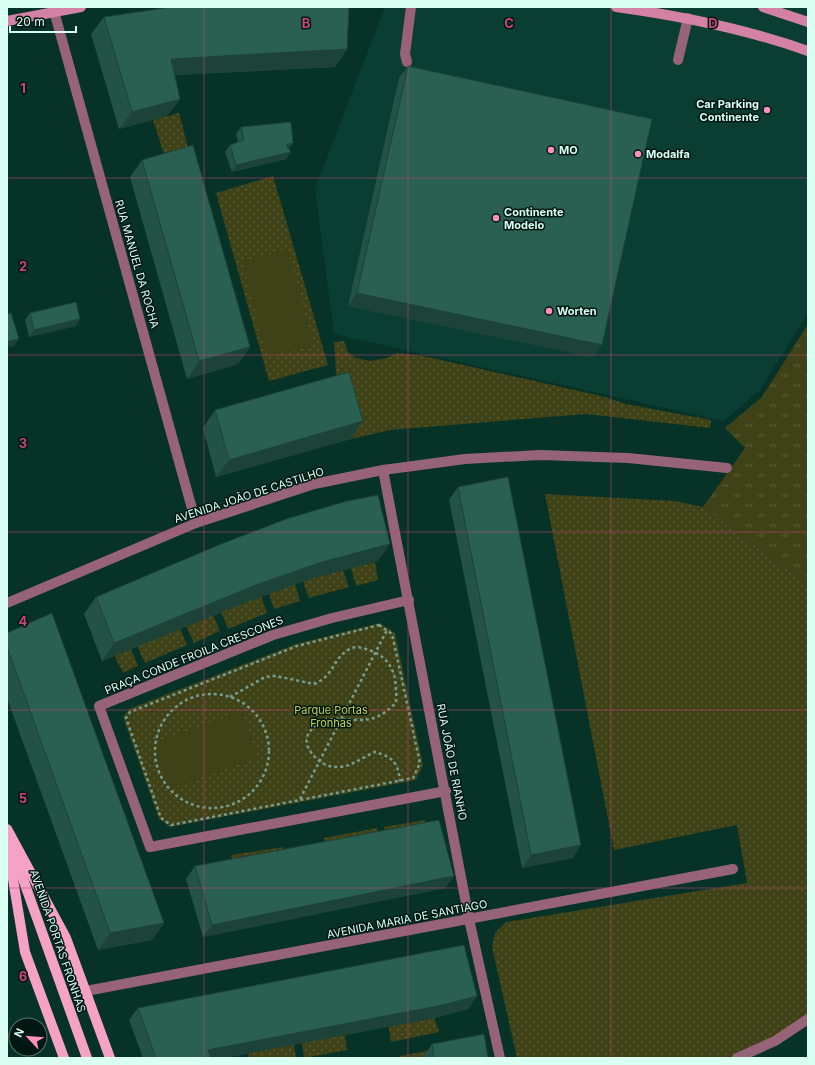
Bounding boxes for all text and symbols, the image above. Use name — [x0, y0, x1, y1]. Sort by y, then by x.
scale bar — [10, 8, 76, 34]
text: 20 m — [16, 14, 45, 29]
text: B — [302, 15, 311, 31]
text: C — [504, 15, 514, 31]
text: D — [708, 15, 718, 31]
text: 1 — [20, 80, 26, 96]
place label: Car Parking Continente — [696, 97, 759, 124]
marker: Car Parking Continente — [762, 105, 772, 115]
place label: MO — [559, 143, 578, 157]
marker: MO — [546, 145, 556, 155]
place label: Modalfa — [646, 147, 690, 161]
marker: Modalfa — [633, 149, 643, 159]
street label: RUA MANUEL DA ROCHA — [112, 198, 162, 330]
place label: Continente Modelo — [504, 205, 564, 232]
marker: Continente Modelo — [491, 213, 501, 223]
text: 2 — [19, 258, 27, 274]
place label: Worten — [557, 304, 597, 318]
marker: Worten — [544, 306, 554, 316]
text: 3 — [19, 435, 27, 451]
street label: AVENIDA JOÃO DE CASTILHO — [172, 464, 326, 526]
text: 4 — [19, 613, 28, 629]
street label: PRAÇA CONDE FROILA CRESCONES — [103, 613, 285, 697]
street label: RUA JOÃO DE RIANHO — [434, 702, 470, 822]
park label: Parque Portas Fronhas — [294, 703, 368, 730]
text: 5 — [19, 790, 27, 806]
street label: AVENIDA PORTAS FRONHAS — [27, 868, 89, 1014]
street label: AVENIDA MARIA DE SANTIAGO — [326, 897, 488, 941]
text: 6 — [19, 968, 27, 984]
north arrow — [8, 1017, 48, 1057]
text: N — [11, 1026, 27, 1039]

